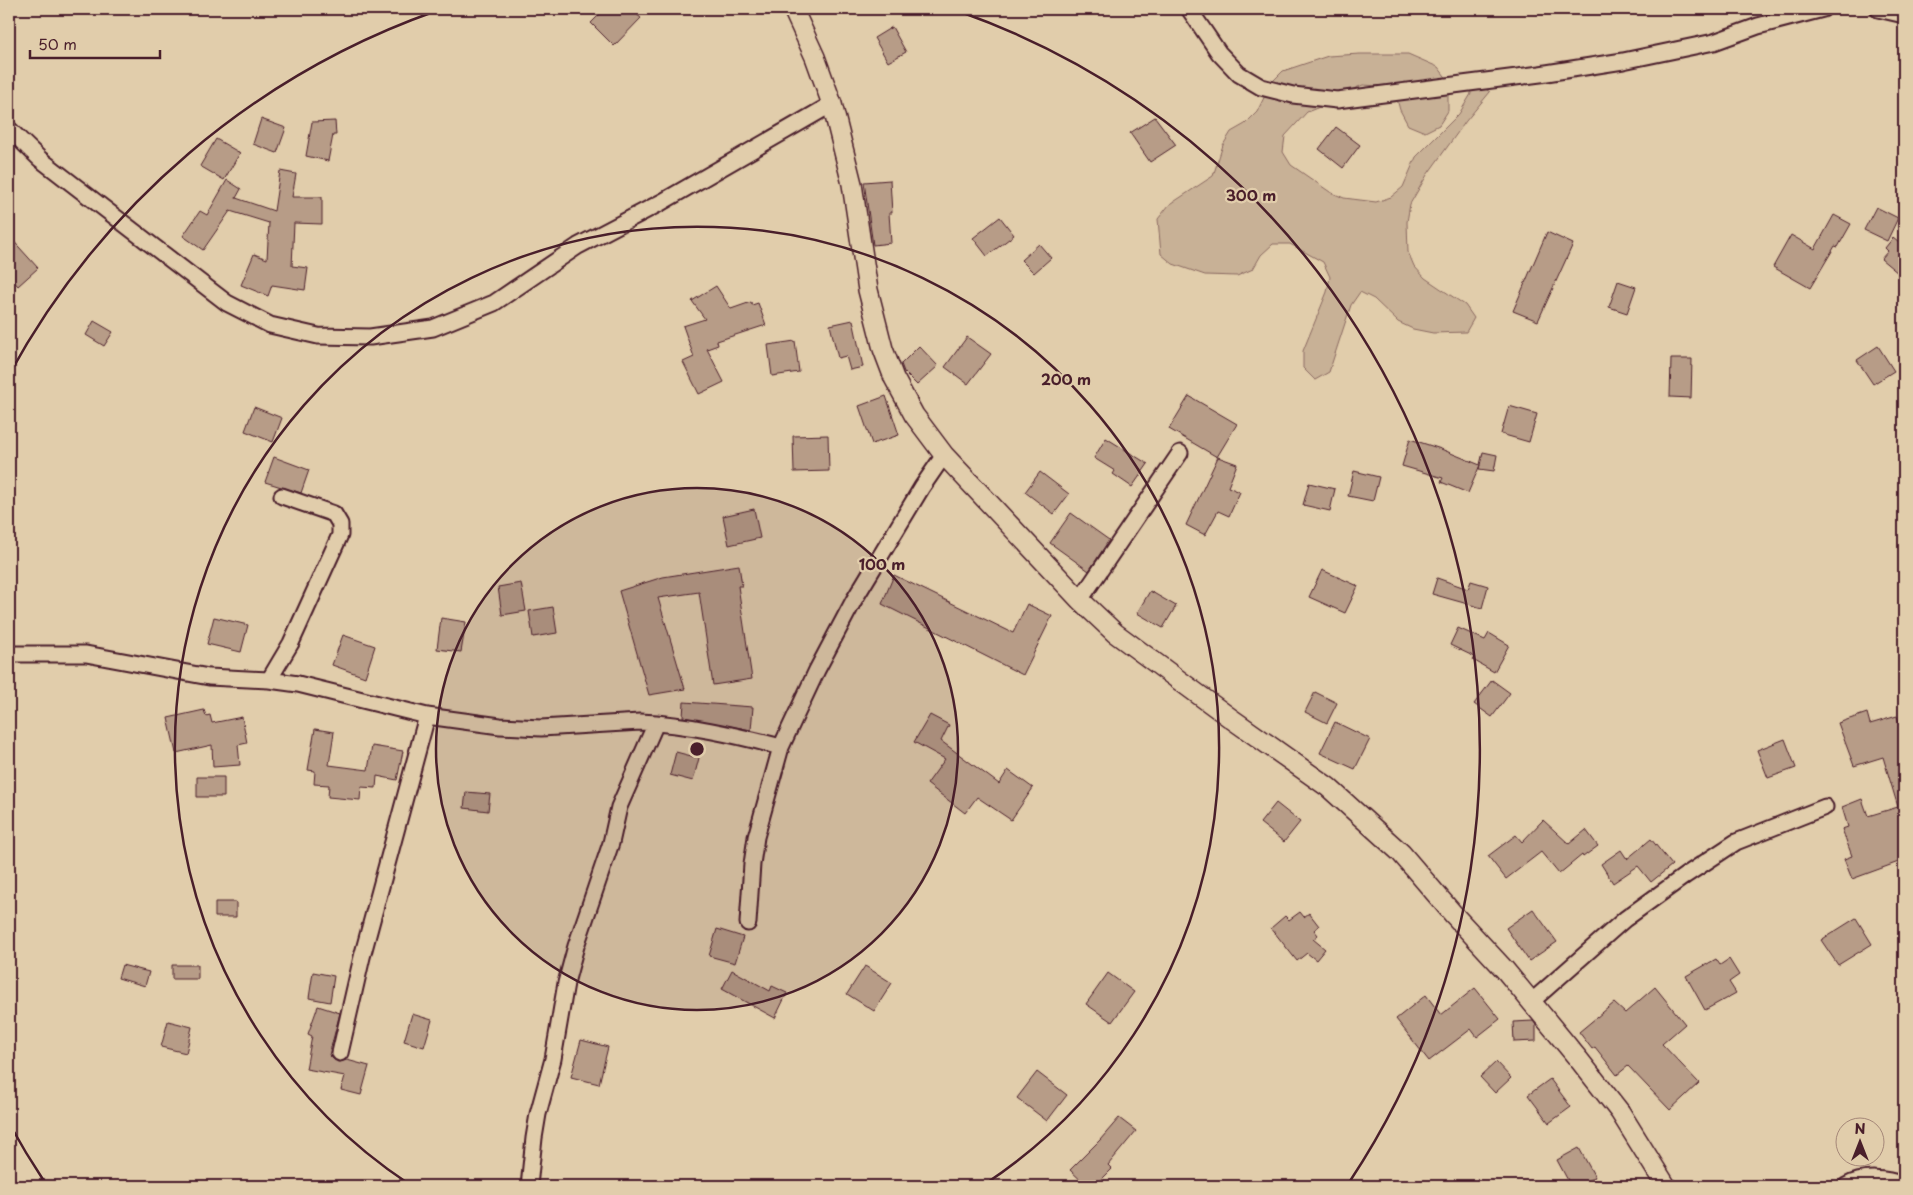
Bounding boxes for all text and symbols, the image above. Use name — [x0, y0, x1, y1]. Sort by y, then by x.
scale bar — [30, 28, 160, 60]
text: 50 m — [38, 32, 77, 55]
text: 300 m — [1226, 183, 1276, 206]
text: 200 m — [1041, 367, 1091, 390]
text: 100 m — [859, 552, 905, 575]
centre of rings — [688, 740, 706, 758]
north arrow — [1836, 1118, 1886, 1168]
text: N — [1854, 1118, 1866, 1139]

